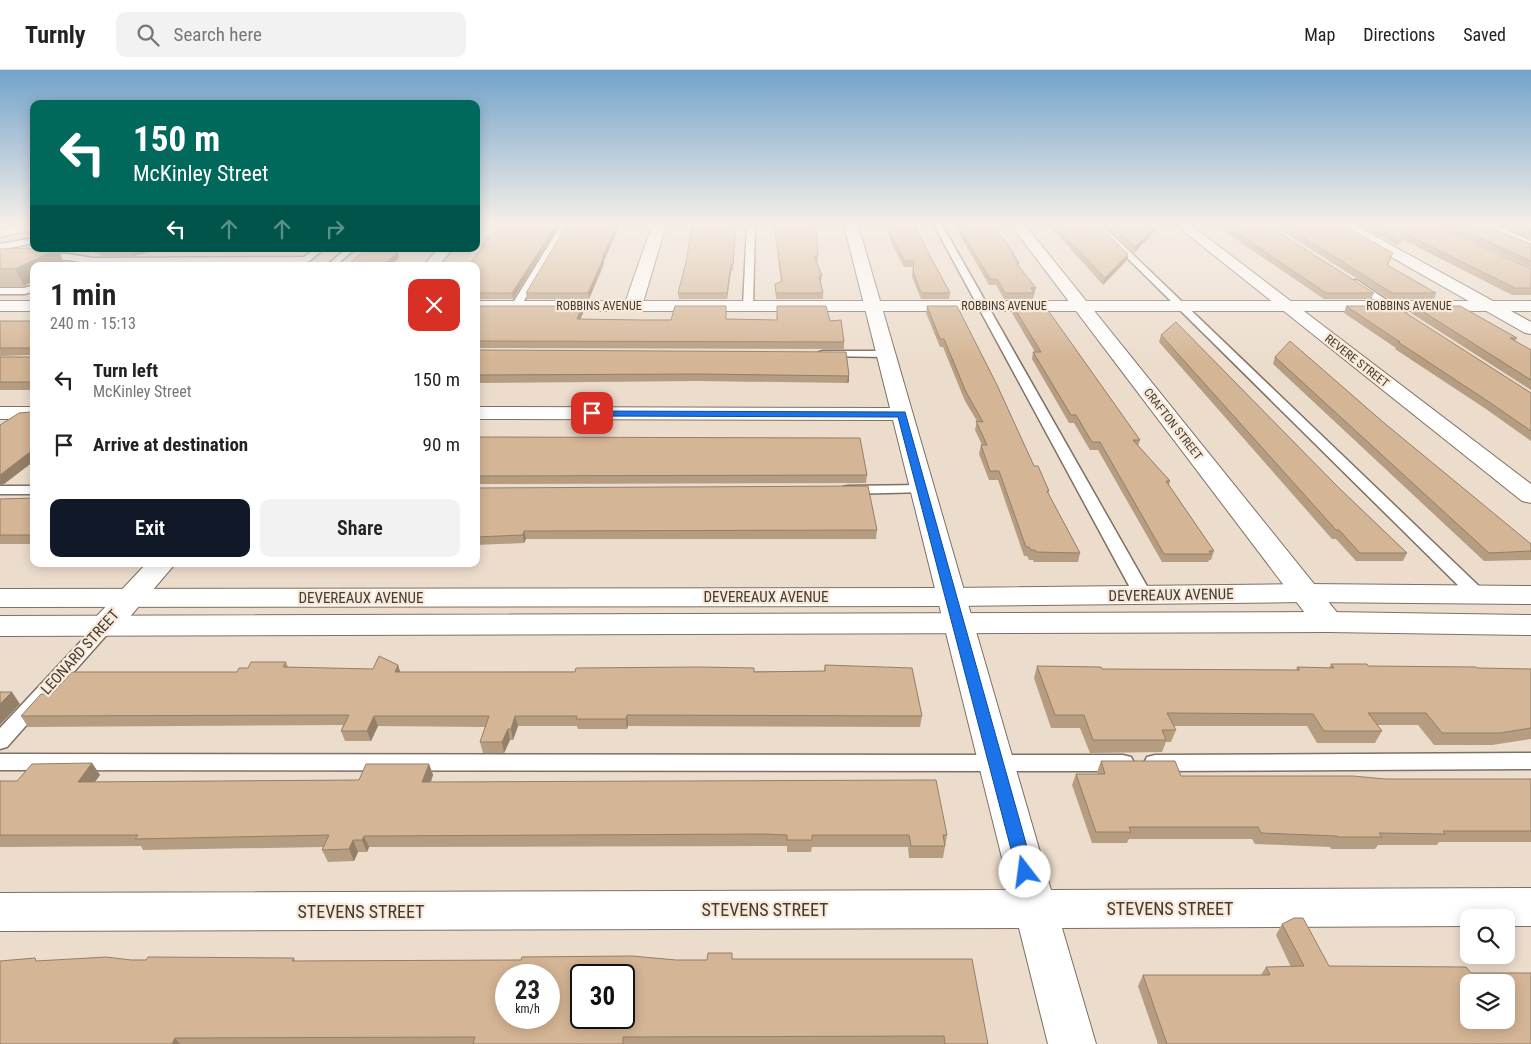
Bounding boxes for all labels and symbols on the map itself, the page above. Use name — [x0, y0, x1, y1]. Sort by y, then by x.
street label: ROBBINS AVENUE — [556, 299, 642, 313]
street label: ROBBINS AVENUE — [961, 299, 1047, 313]
street label: ROBBINS AVENUE — [1366, 299, 1452, 313]
street label: REVERE STREET — [1322, 332, 1392, 390]
street label: CRAFTON STREET — [1141, 386, 1205, 462]
pin — [571, 392, 613, 434]
street label: DEVEREAUX AVENUE — [1108, 585, 1234, 605]
street label: DEVEREAUX AVENUE — [703, 588, 829, 606]
street label: DEVEREAUX AVENUE — [298, 589, 424, 607]
street label: LEONARD STREET — [37, 606, 123, 698]
position arrow — [998, 845, 1050, 897]
street label: STEVENS STREET — [1106, 898, 1234, 919]
street label: STEVENS STREET — [701, 899, 829, 920]
street label: STEVENS STREET — [297, 901, 425, 922]
speed limit sign: 30 — [570, 964, 635, 1029]

